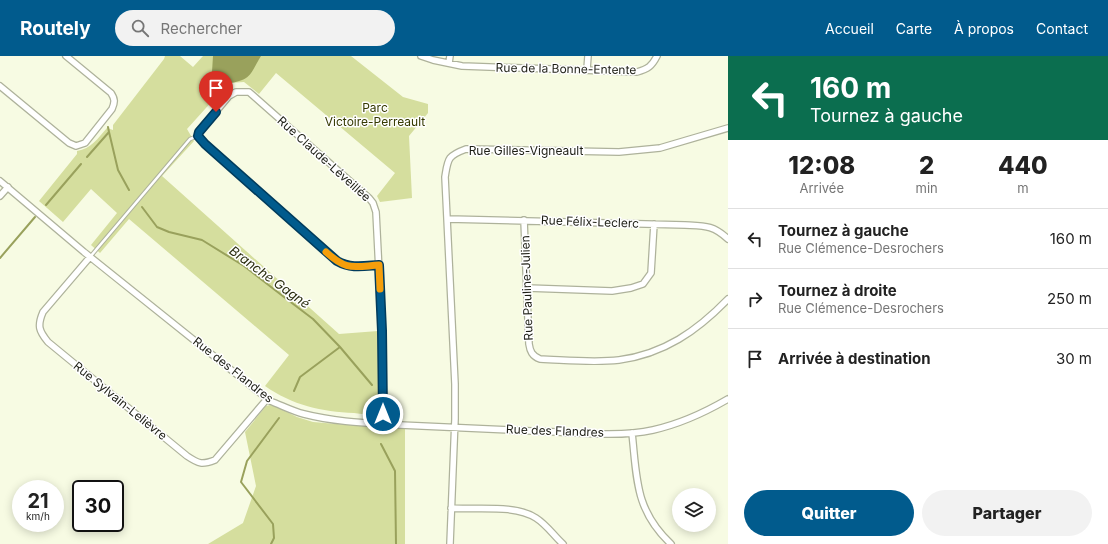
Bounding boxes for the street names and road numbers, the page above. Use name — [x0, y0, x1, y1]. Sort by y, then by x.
street label: Rue de la Bonne-Entente — [496, 60, 636, 77]
street label: Rue Claude-Léveillée — [275, 113, 374, 204]
street label: Rue Gilles-Vigneault — [469, 143, 583, 158]
street label: Rue Félix-Leclerc — [541, 212, 639, 231]
street label: Rue Pauline-Julien — [517, 235, 536, 341]
street label: Rue des Flandres — [190, 334, 277, 406]
street label: Rue Sylvain-Lelièvre — [71, 358, 170, 443]
street label: Rue des Flandres — [506, 421, 604, 440]

